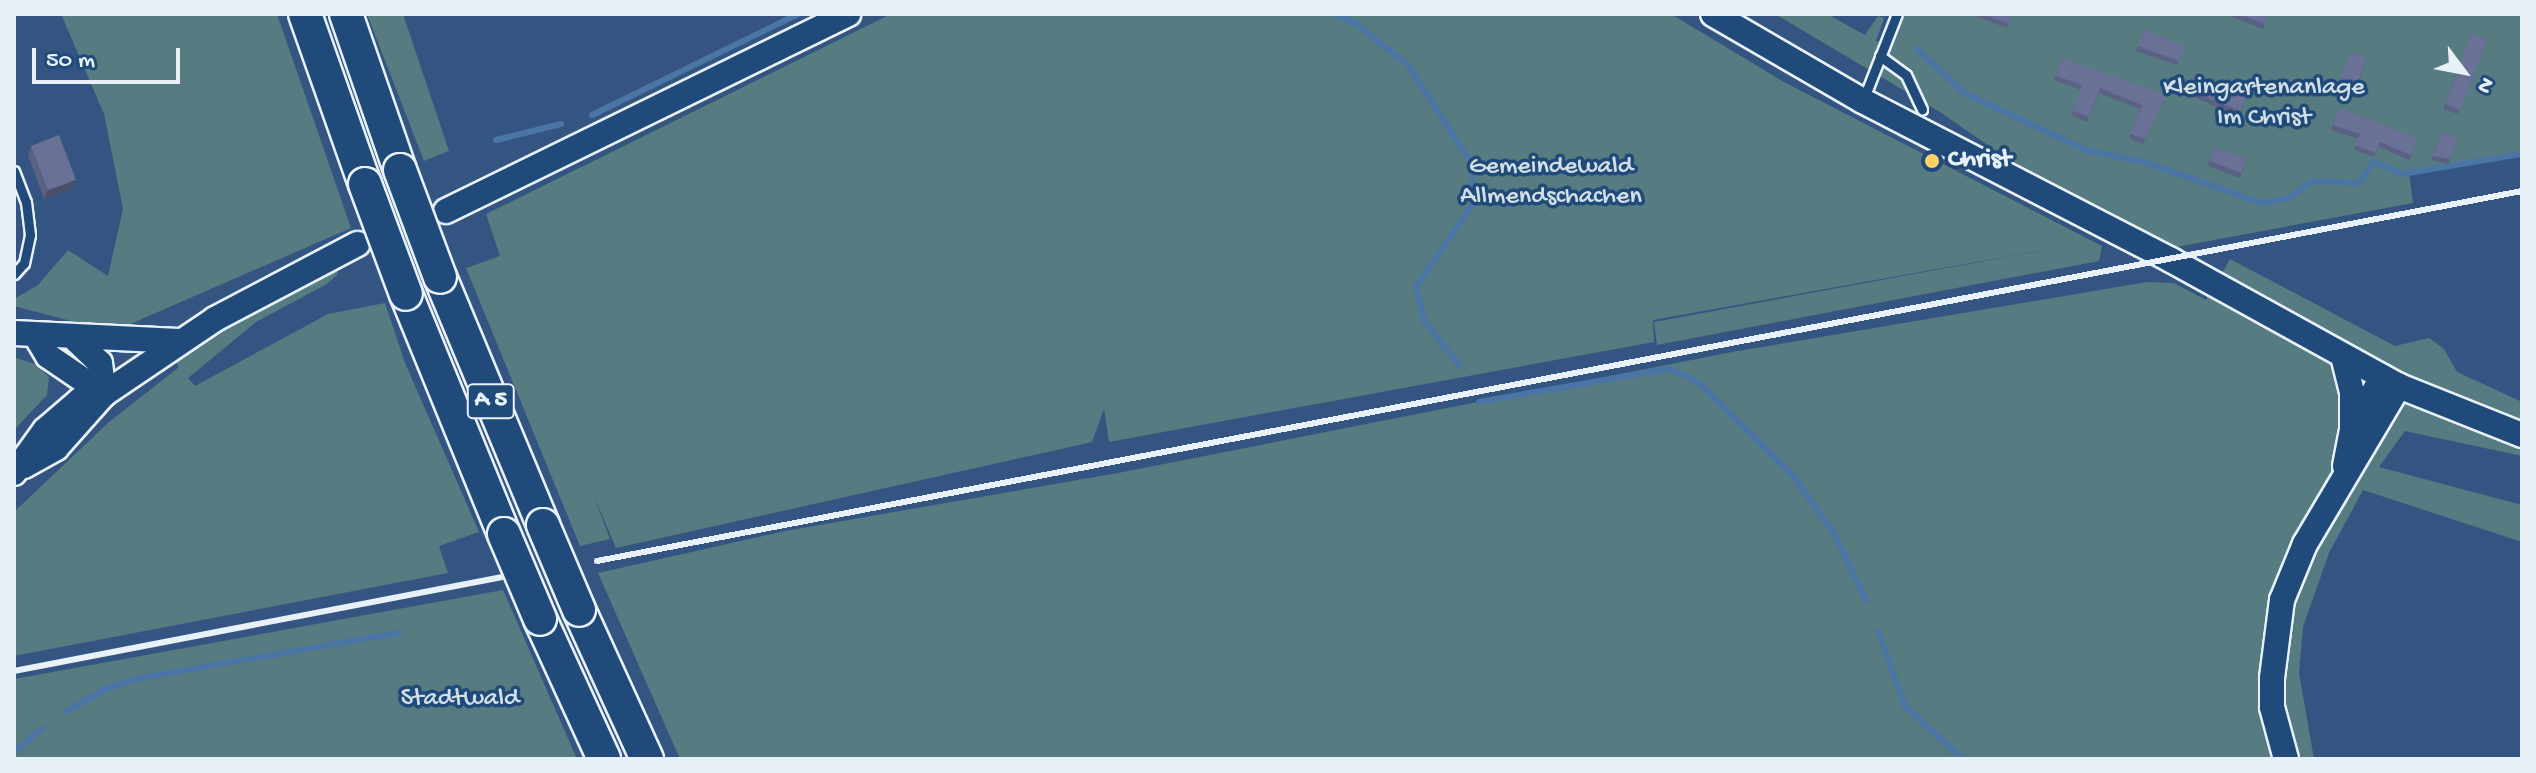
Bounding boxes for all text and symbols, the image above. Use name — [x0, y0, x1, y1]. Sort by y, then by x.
scale bar — [36, 32, 184, 82]
north arrow — [2424, 32, 2504, 112]
text: 50 m — [46, 47, 95, 76]
text: N — [2470, 72, 2499, 98]
park label: Kleingartenanlage Im Christ — [2163, 73, 2365, 134]
place label: Christ — [1948, 145, 2011, 177]
park label: Gemeindewald Allmendschachen — [1460, 152, 1642, 214]
marker: Christ — [1923, 152, 1941, 170]
road number: A 5 — [465, 381, 517, 421]
park label: Stadtwald — [401, 684, 519, 716]

